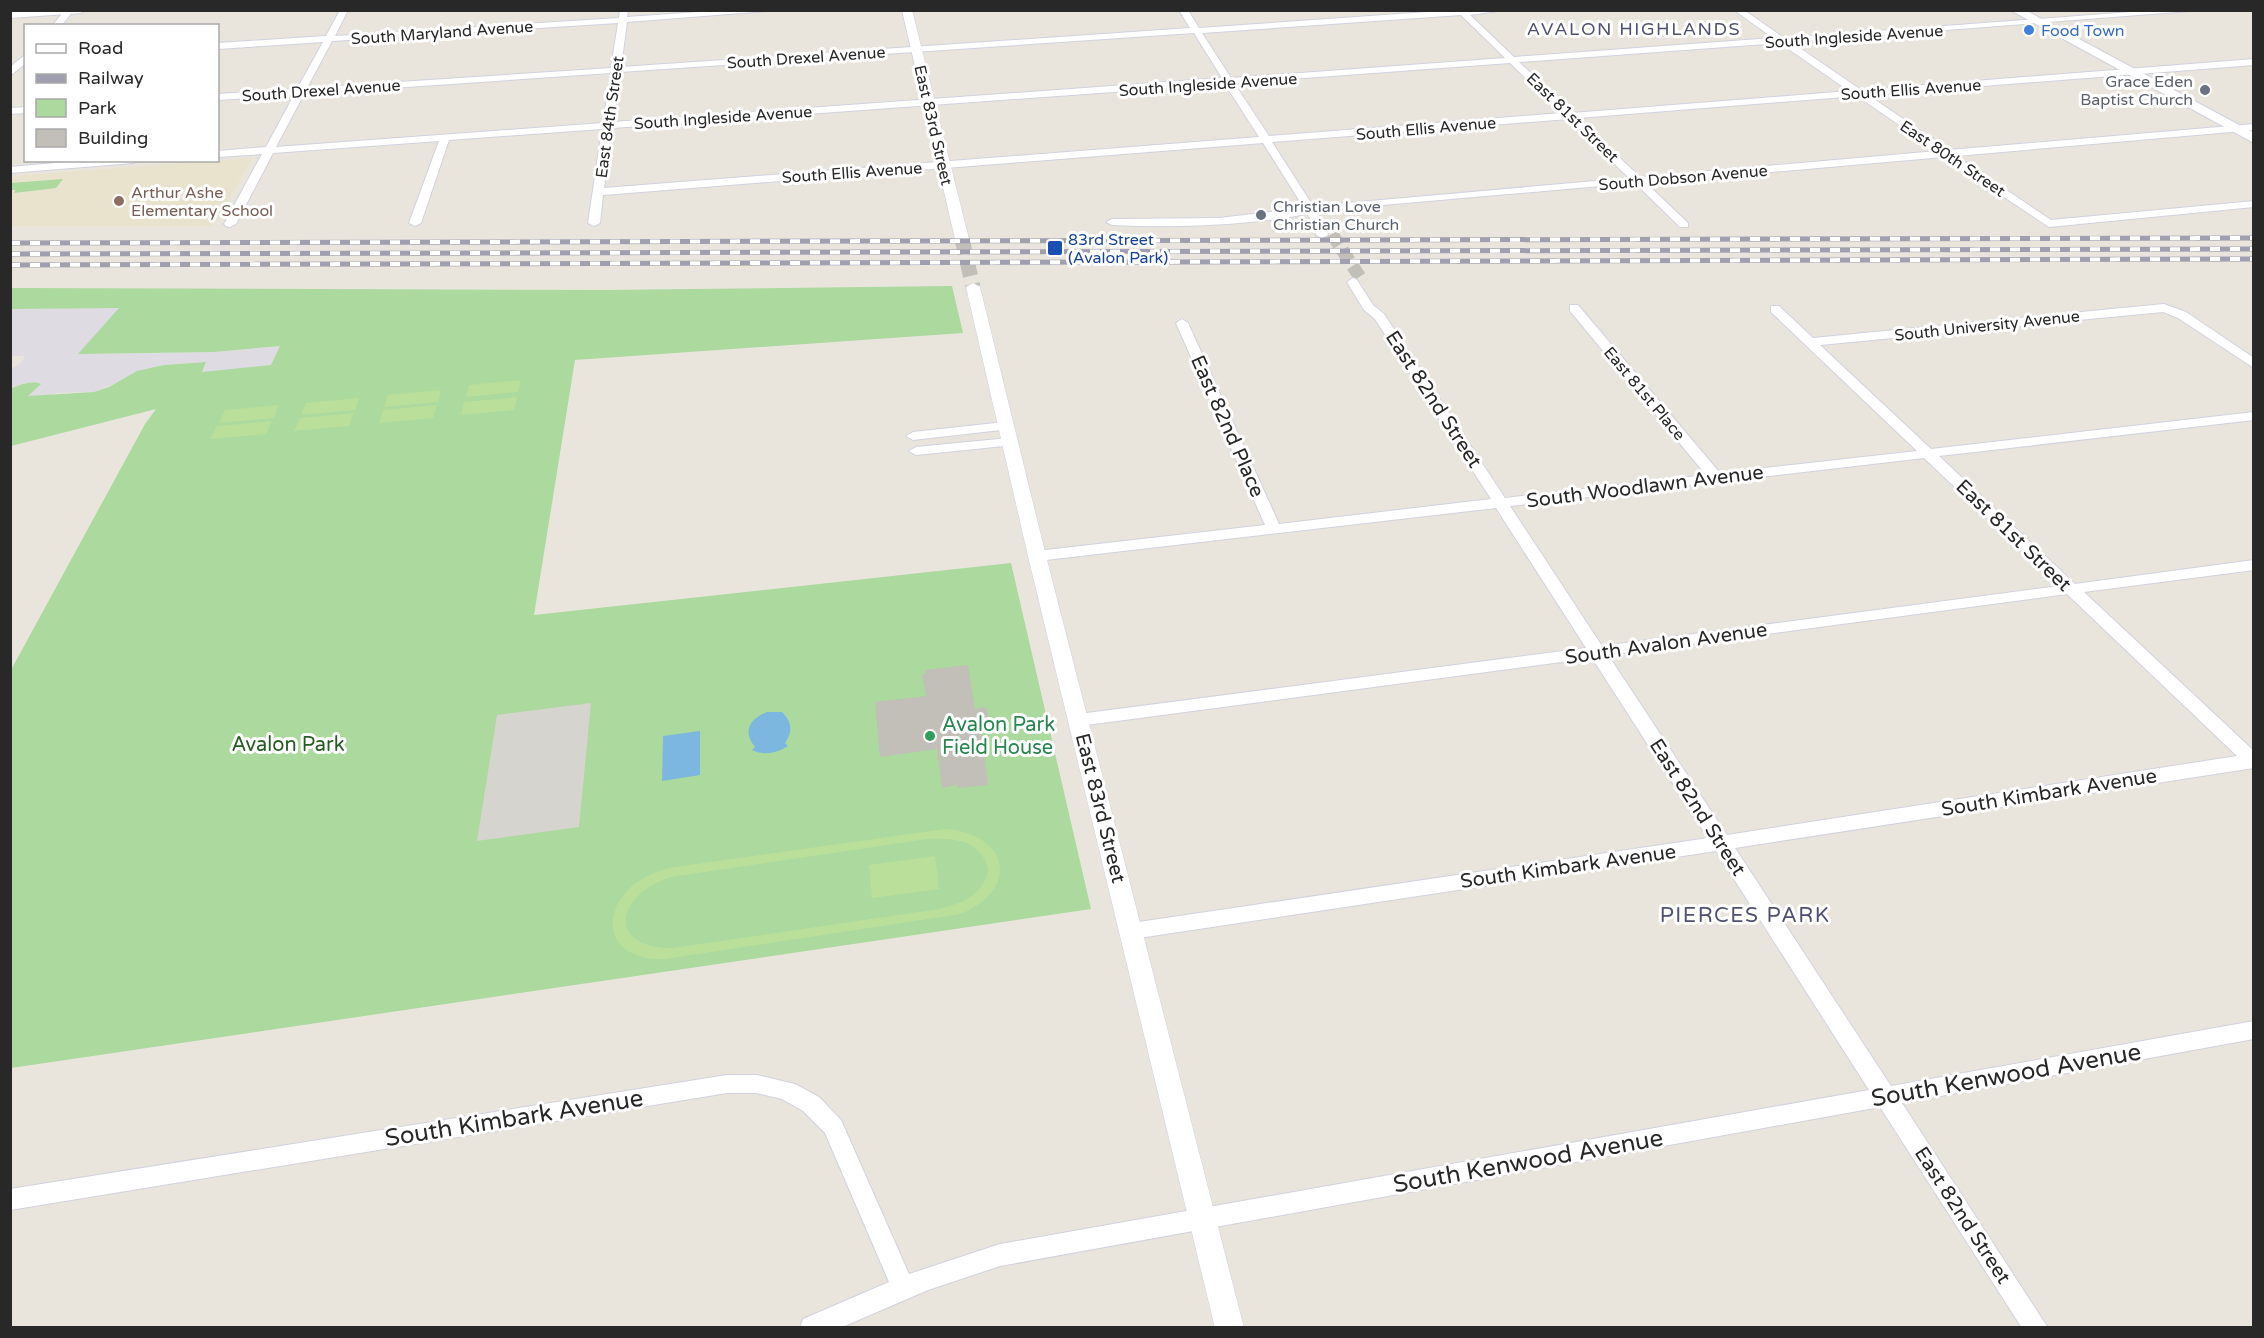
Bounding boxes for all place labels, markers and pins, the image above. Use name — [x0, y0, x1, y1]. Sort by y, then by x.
place label: Food Town — [2041, 21, 2125, 41]
marker: Food Town — [2022, 23, 2036, 37]
place label: Grace Eden Baptist Church — [2080, 72, 2193, 110]
marker: Grace Eden Baptist Church — [2198, 83, 2212, 97]
place label: Arthur Ashe Elementary School — [131, 183, 273, 221]
marker: Arthur Ashe Elementary School — [112, 194, 126, 208]
place label: Christian Love Christian Church — [1273, 197, 1399, 235]
marker: Christian Love Christian Church — [1254, 208, 1268, 222]
place label: 83rd Street (Avalon Park) — [1068, 230, 1168, 268]
marker: 83rd Street (Avalon Park) — [1046, 239, 1064, 257]
place label: Avalon Park Field House — [942, 713, 1055, 760]
marker: Avalon Park Field House — [923, 729, 937, 743]

